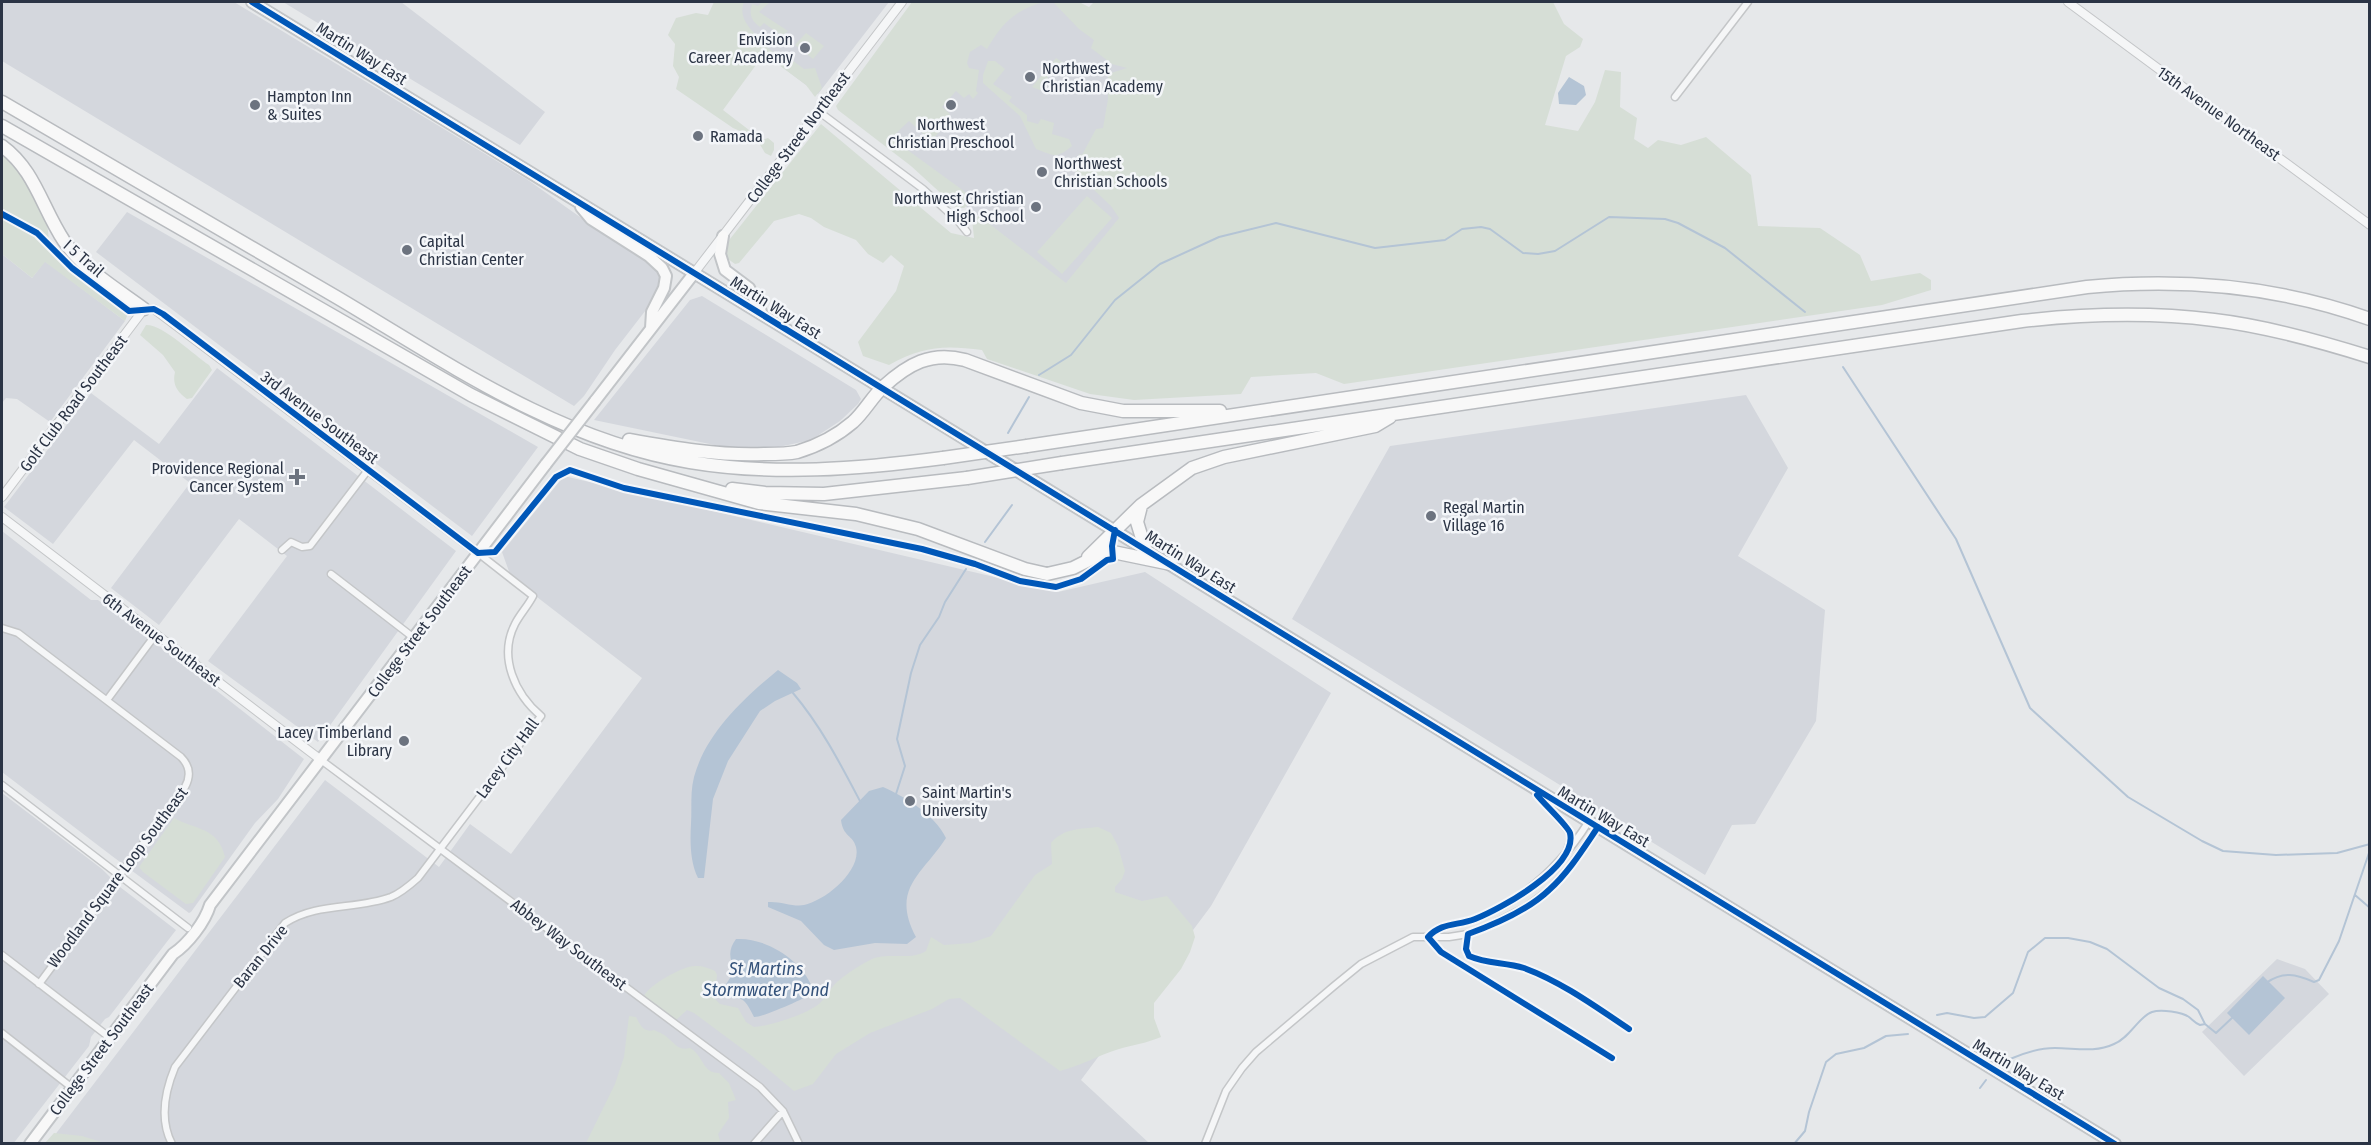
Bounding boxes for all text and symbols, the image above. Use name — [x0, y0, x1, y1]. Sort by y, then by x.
street label: Martin Way East — [313, 18, 411, 89]
place label: Envision Career Academy — [688, 30, 794, 67]
marker: Envision Career Academy — [798, 41, 812, 55]
place label: Northwest Christian Academy — [1042, 59, 1164, 96]
street label: 15th Avenue Northeast — [2153, 62, 2285, 165]
street label: College Street Northeast — [743, 67, 854, 207]
marker: Northwest Christian Academy — [1023, 70, 1037, 84]
place label: Hampton Inn & Suites — [267, 87, 352, 124]
marker: Hampton Inn & Suites — [248, 98, 262, 112]
marker: Northwest Christian Preschool — [944, 98, 958, 112]
place label: Northwest Christian Preschool — [888, 115, 1014, 152]
place label: Ramada — [710, 127, 763, 146]
marker: Ramada — [691, 129, 705, 143]
place label: Northwest Christian Schools — [1054, 154, 1167, 191]
marker: Northwest Christian Schools — [1035, 165, 1049, 179]
place label: Northwest Christian High School — [894, 189, 1024, 226]
marker: Northwest Christian High School — [1029, 200, 1043, 214]
place label: Capital Christian Center — [419, 232, 524, 269]
street label: I 5 Trail — [60, 236, 108, 281]
marker: Capital Christian Center — [400, 243, 414, 257]
street label: Martin Way East — [727, 272, 825, 343]
street label: Golf Club Road Southeast — [16, 331, 131, 475]
street label: 3rd Avenue Southeast — [257, 367, 383, 468]
place label: Providence Regional Cancer System — [152, 459, 284, 496]
marker: Providence Regional Cancer System — [288, 468, 306, 486]
place label: Regal Martin Village 16 — [1443, 498, 1525, 535]
marker: Regal Martin Village 16 — [1424, 509, 1438, 523]
street label: Martin Way East — [1142, 526, 1240, 597]
street label: College Street Southeast — [364, 561, 476, 701]
street label: 6th Avenue Southeast — [99, 589, 225, 691]
street label: Lacey City Hall — [472, 715, 543, 802]
place label: Lacey Timberland Library — [277, 723, 393, 760]
marker: Lacey Timberland Library — [397, 734, 411, 748]
street label: Martin Way East — [1555, 782, 1654, 852]
street label: Woodland Square Loop Southeast — [43, 783, 192, 971]
place label: Saint Martin's University — [922, 783, 1012, 820]
marker: Saint Martin's University — [903, 794, 917, 808]
street label: Abbey Way Southeast — [507, 895, 631, 995]
street label: Baran Drive — [229, 921, 292, 992]
water label: St Martins Stormwater Pond — [702, 958, 830, 1001]
street label: College Street Southeast — [46, 979, 158, 1119]
street label: Martin Way East — [1970, 1035, 2069, 1105]

